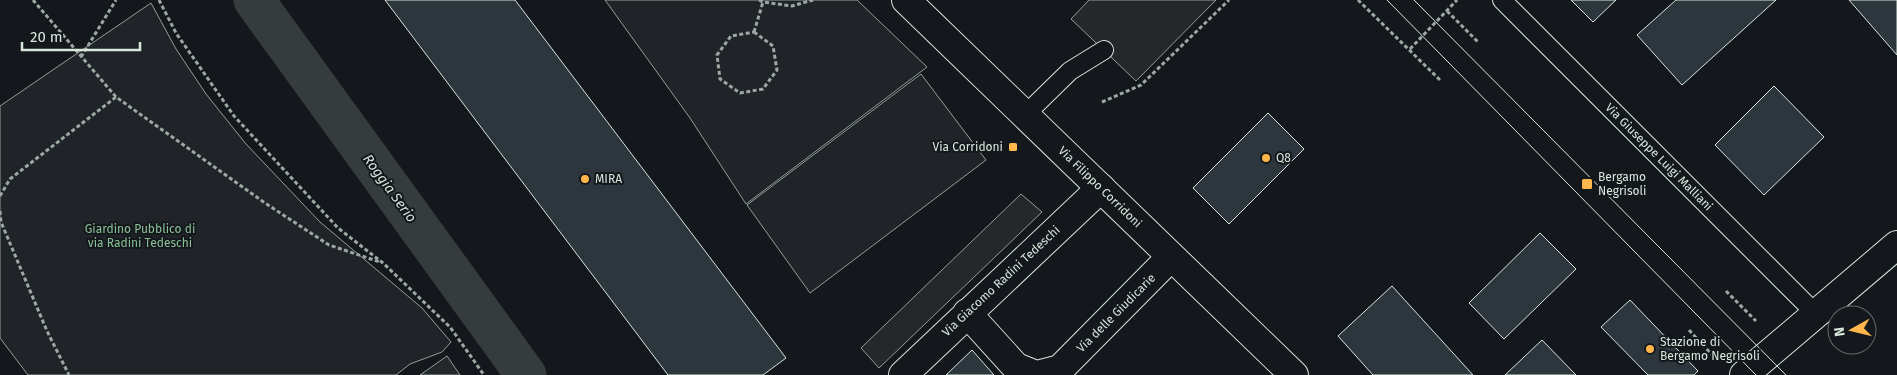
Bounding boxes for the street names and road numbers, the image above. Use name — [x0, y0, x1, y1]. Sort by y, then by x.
street label: Via Giuseppe Luigi Malliani — [1602, 100, 1716, 214]
street label: Via Filippo Corridoni — [1055, 144, 1145, 230]
street label: Via Giacomo Radini Tedeschi — [939, 223, 1063, 339]
street label: Via delle Giudicarie — [1074, 271, 1158, 355]

